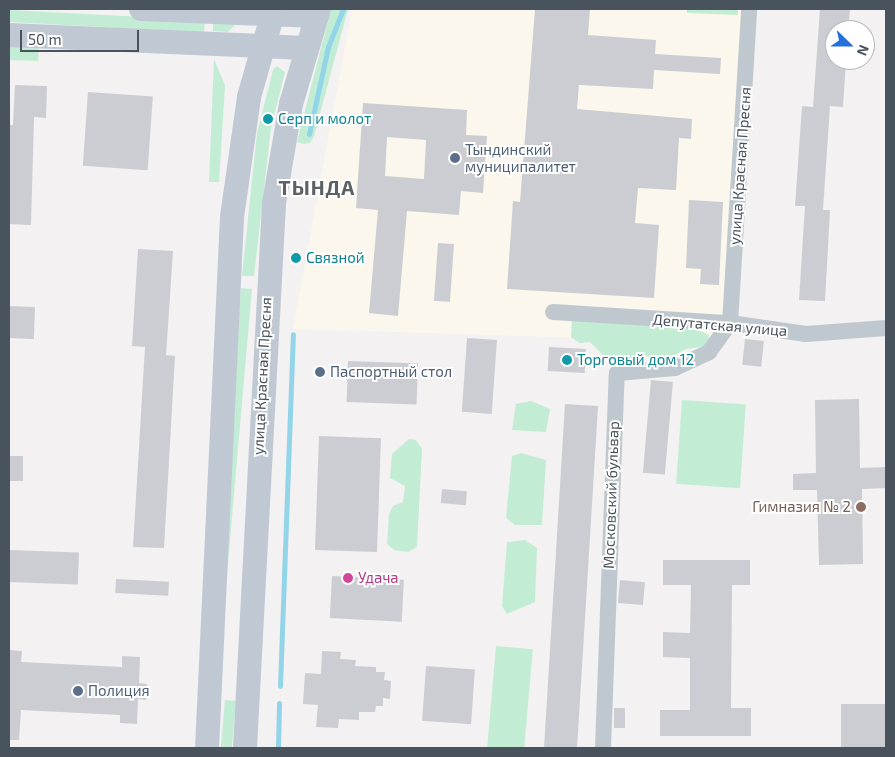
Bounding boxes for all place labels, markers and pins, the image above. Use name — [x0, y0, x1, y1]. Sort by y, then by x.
place label: Серп и молот — [278, 110, 371, 128]
marker: Серп и молот — [262, 113, 274, 125]
place label: Тындинский муниципалитет — [465, 140, 576, 175]
marker: Тындинский муниципалитет — [449, 152, 461, 164]
place label: Связной — [306, 249, 365, 267]
marker: Связной — [290, 252, 302, 264]
place label: Торговый дом 12 — [577, 351, 694, 369]
marker: Торговый дом 12 — [561, 354, 573, 366]
place label: Паспортный стол — [330, 363, 452, 381]
marker: Паспортный стол — [314, 366, 326, 378]
place label: Гимназия № 2 — [752, 498, 851, 516]
marker: Гимназия № 2 — [855, 501, 867, 513]
place label: Удача — [358, 569, 399, 587]
marker: Удача — [342, 572, 354, 584]
place label: Полиция — [88, 682, 150, 700]
marker: Полиция — [72, 685, 84, 697]

